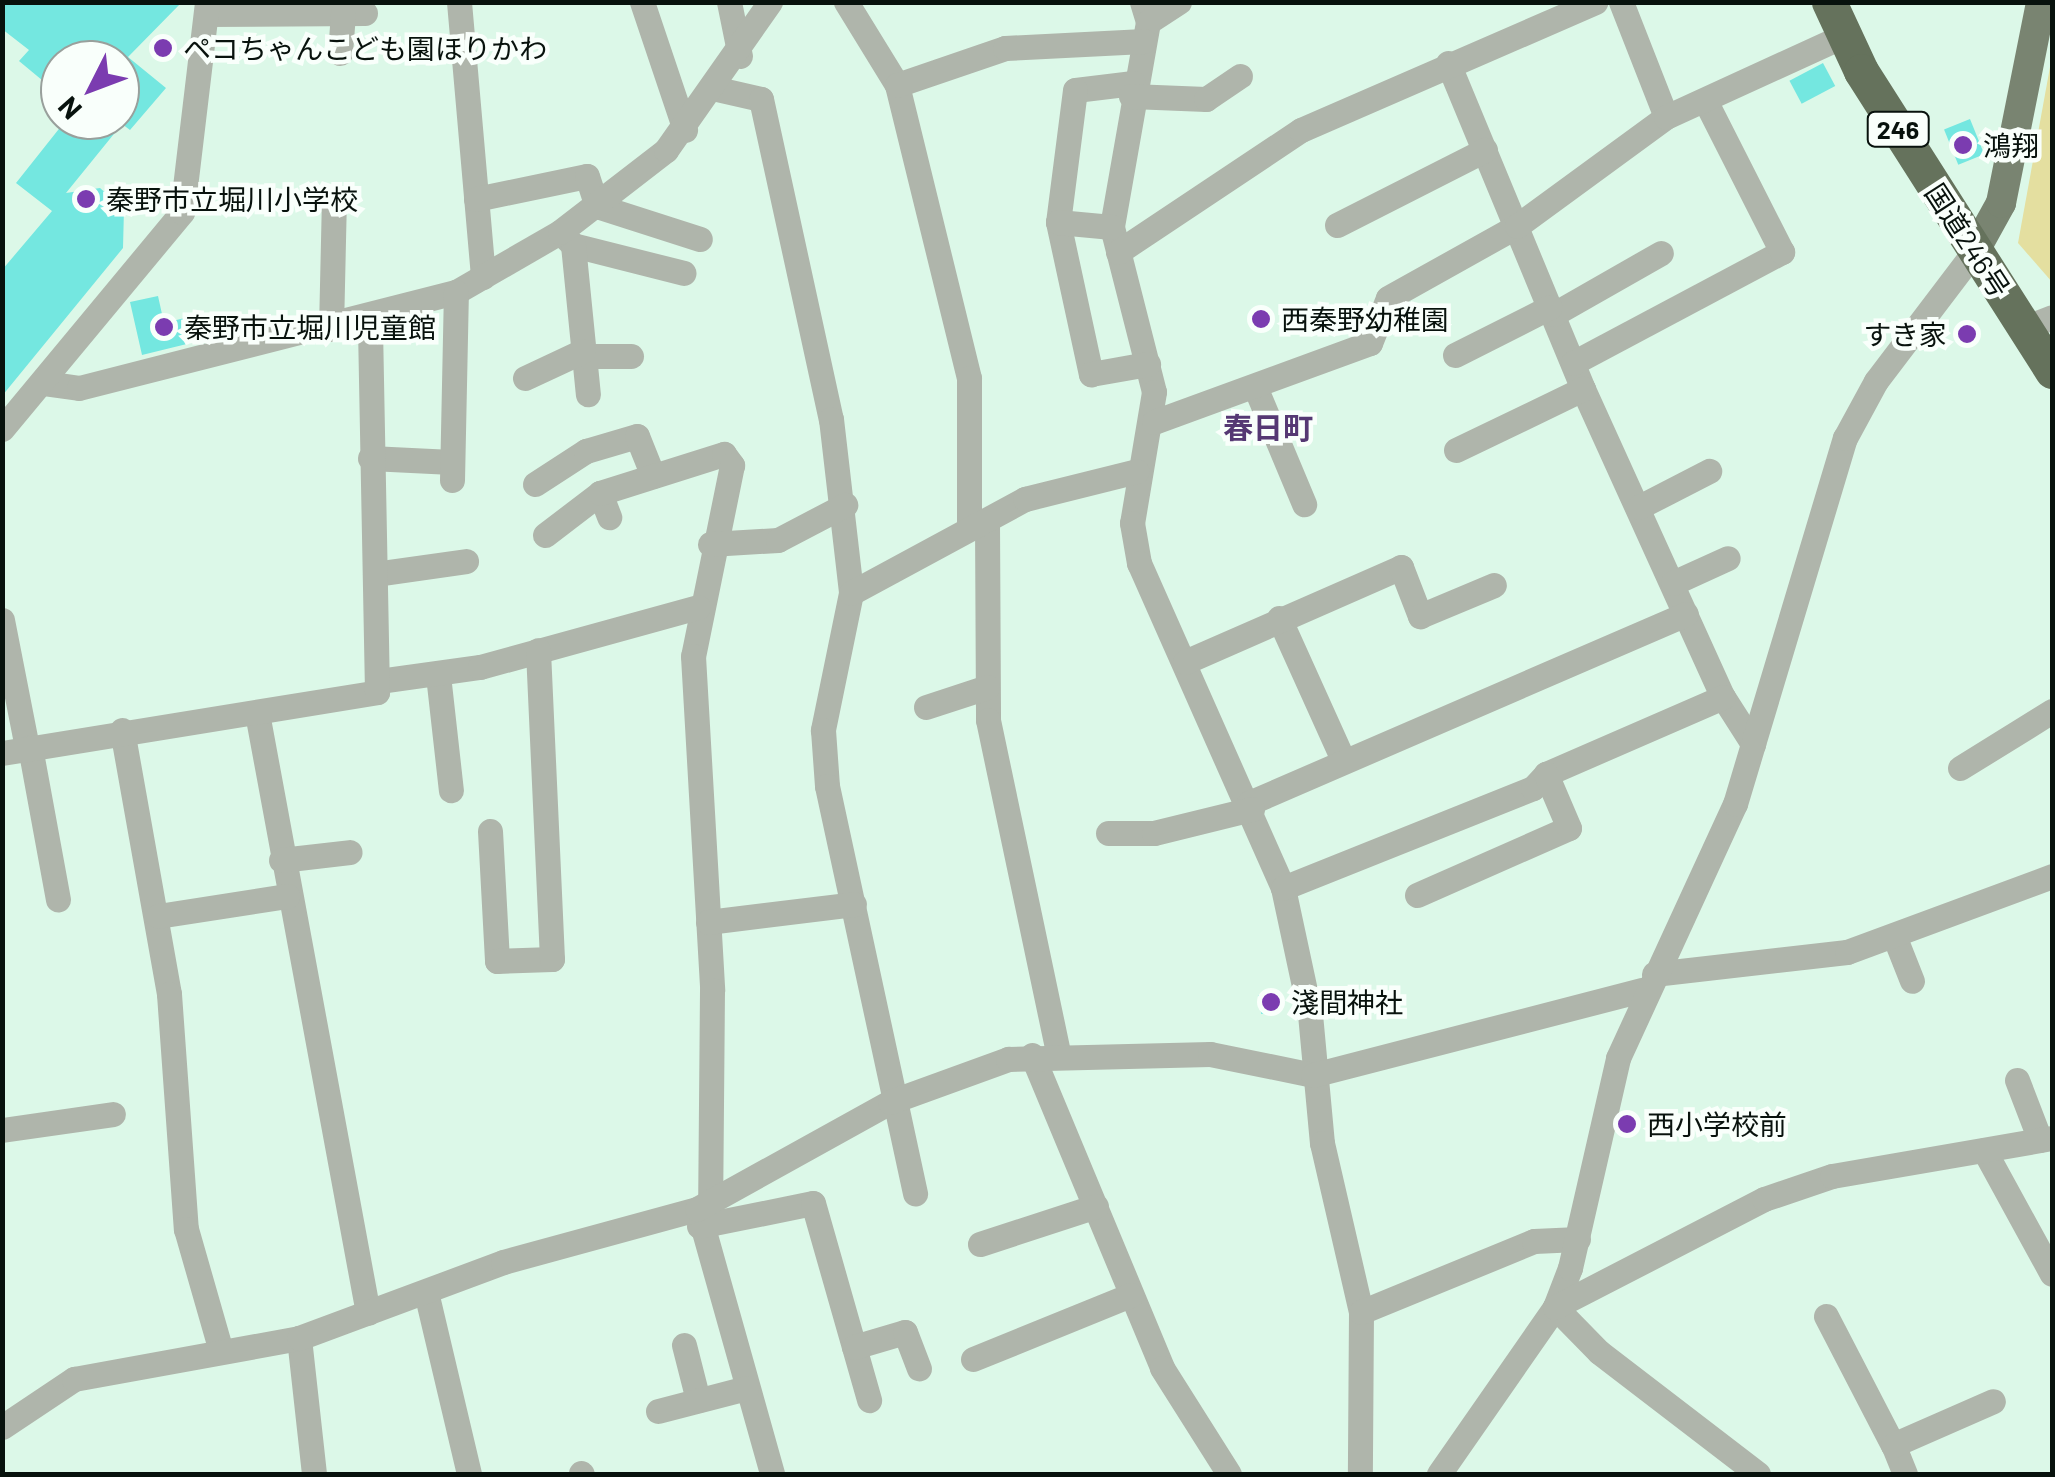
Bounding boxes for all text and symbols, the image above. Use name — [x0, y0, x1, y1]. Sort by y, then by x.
place label: ペコちゃんこども園ほりかわ — [183, 31, 547, 65]
marker: ペコちゃんこども園ほりかわ — [152, 37, 174, 59]
north arrow — [40, 40, 140, 140]
text: N — [50, 90, 88, 127]
road number: 246 — [1866, 109, 1930, 149]
place label: 鴻翔 — [1983, 128, 2039, 162]
marker: 鴻翔 — [1952, 134, 1974, 156]
street label: 国道246号 — [1919, 177, 2017, 303]
place label: 秦野市立堀川小学校 — [106, 182, 358, 216]
marker: 秦野市立堀川小学校 — [75, 188, 97, 210]
place label: 西秦野幼稚園 — [1281, 302, 1449, 336]
marker: 西秦野幼稚園 — [1250, 308, 1272, 330]
place label: 秦野市立堀川児童館 — [184, 310, 436, 344]
marker: 秦野市立堀川児童館 — [153, 316, 175, 338]
place label: すき家 — [1863, 317, 1947, 351]
marker: すき家 — [1956, 323, 1978, 345]
district label: 春日町 — [1223, 409, 1313, 445]
place label: 淺間神社 — [1291, 985, 1403, 1019]
marker: 淺間神社 — [1260, 991, 1282, 1013]
place label: 西小学校前 — [1647, 1107, 1787, 1141]
marker: 西小学校前 — [1616, 1113, 1638, 1135]

